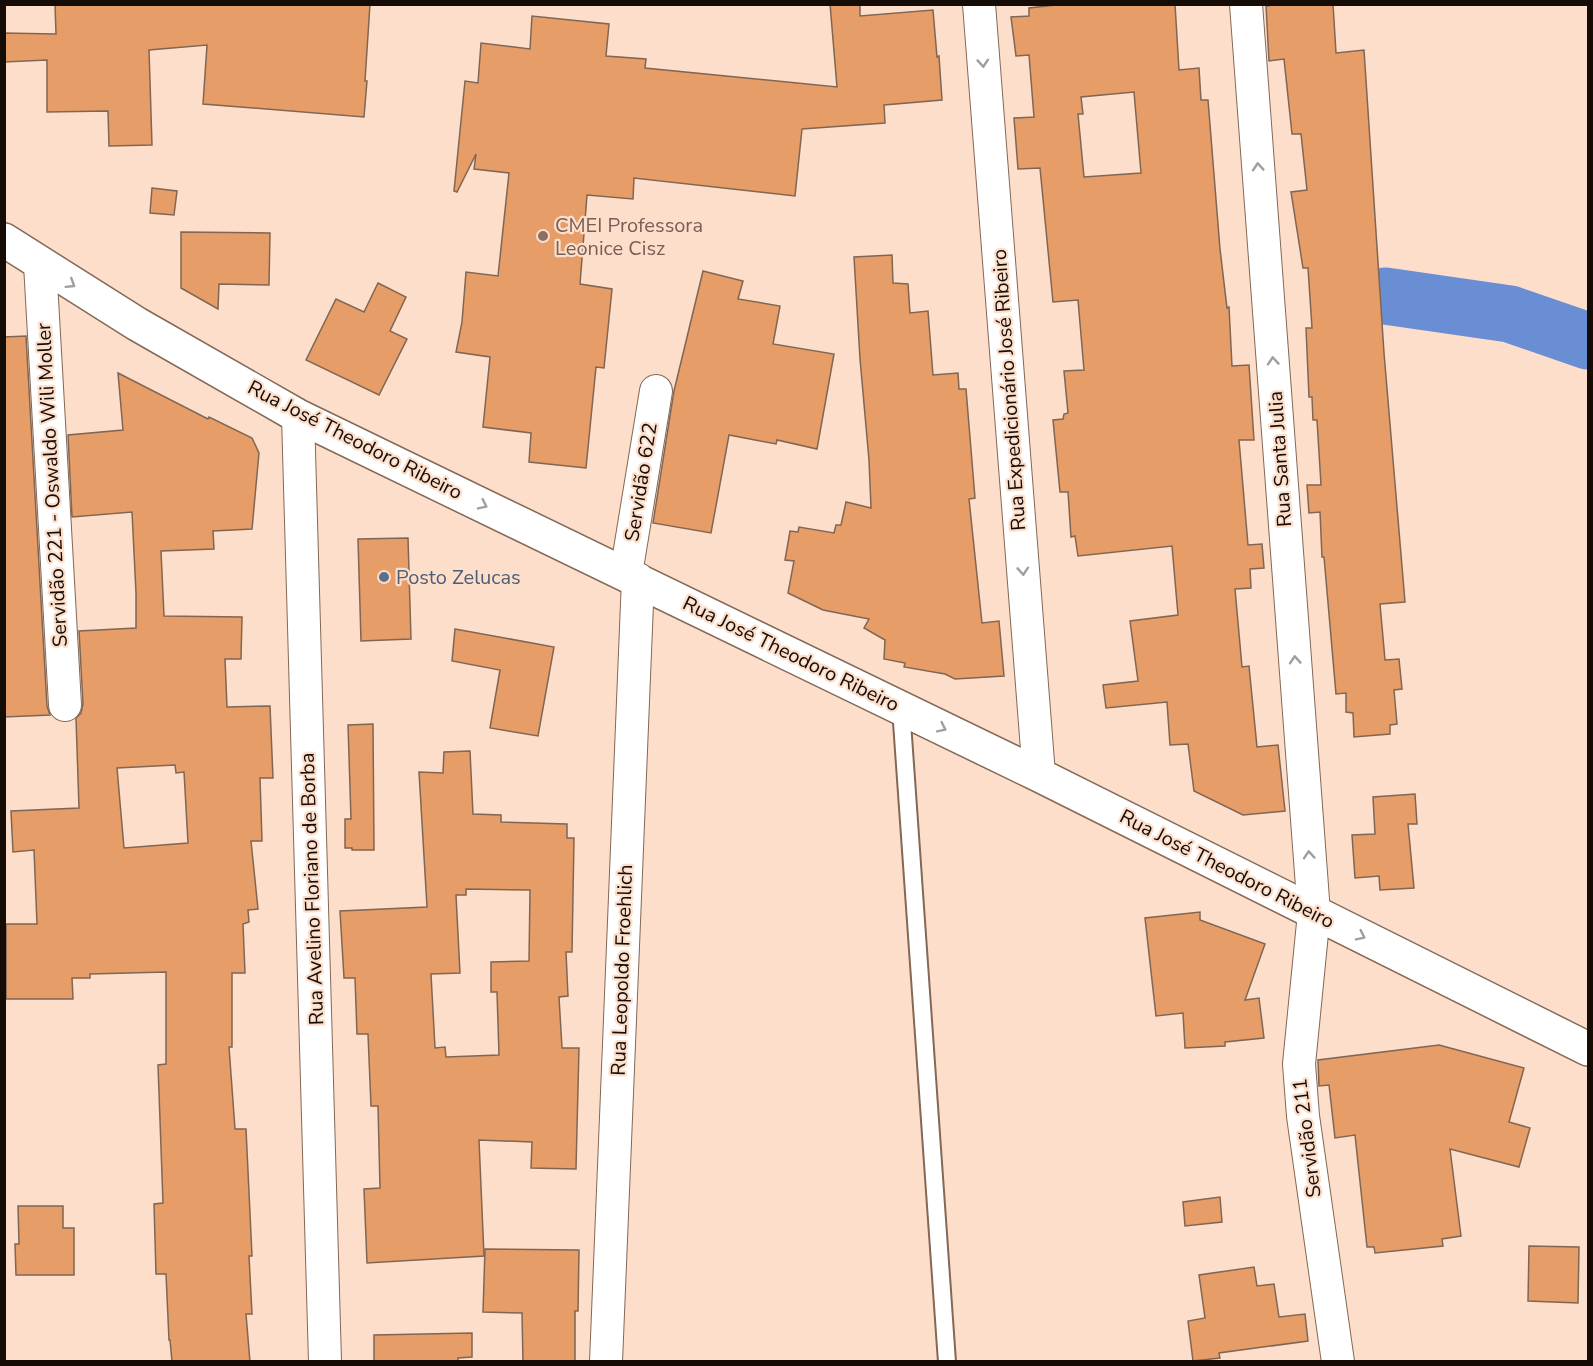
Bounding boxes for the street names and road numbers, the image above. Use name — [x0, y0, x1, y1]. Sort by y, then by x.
street label: Rua Expedicionário José Ribeiro — [986, 248, 1032, 532]
street label: Servidão 221 - Oswaldo Wili Moller — [30, 322, 74, 648]
street label: Rua José Theodoro Ribeiro — [243, 374, 467, 506]
street label: Rua Santa Julia — [1262, 390, 1298, 528]
street label: Servidão 622 — [618, 421, 664, 543]
street label: Rua José Theodoro Ribeiro — [678, 590, 904, 718]
street label: Rua Avelino Floriano de Borba — [294, 752, 330, 1026]
street label: Rua José Theodoro Ribeiro — [1115, 803, 1339, 935]
street label: Rua Leopoldo Froehlich — [605, 864, 639, 1076]
street label: Servidão 211 — [1286, 1077, 1328, 1199]

